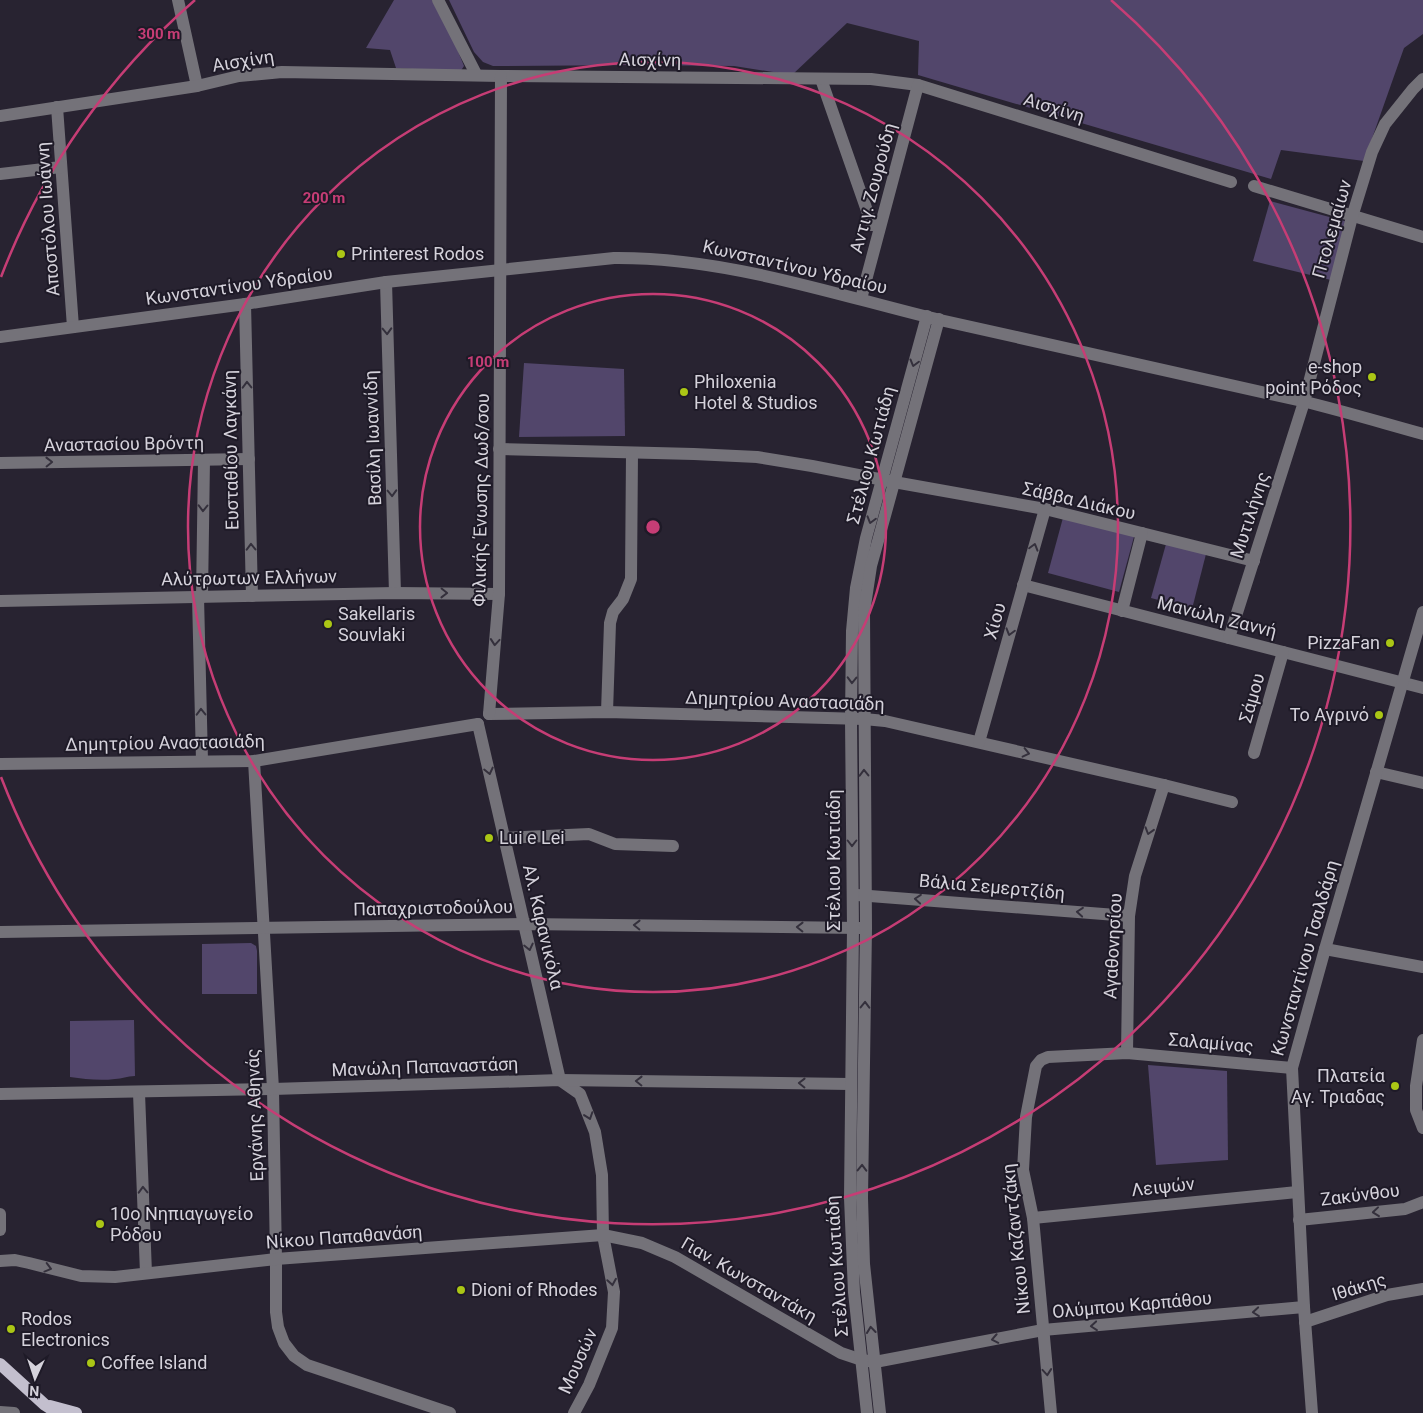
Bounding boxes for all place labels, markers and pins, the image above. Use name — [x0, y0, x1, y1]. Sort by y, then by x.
place label: Printerest Rodos — [351, 243, 484, 264]
marker: Printerest Rodos — [335, 248, 347, 260]
place label: e-shop point Ρόδος — [1265, 356, 1362, 398]
place label: Philoxenia Hotel & Studios — [694, 371, 818, 413]
marker: e-shop point Ρόδος — [1366, 371, 1378, 383]
marker: Philoxenia Hotel & Studios — [678, 386, 690, 398]
centre of rings — [644, 518, 662, 536]
place label: Sakellaris Souvlaki — [338, 603, 415, 645]
marker: Sakellaris Souvlaki — [322, 618, 334, 630]
place label: PizzaFan — [1307, 632, 1380, 653]
marker: PizzaFan — [1384, 637, 1396, 649]
place label: Το Αγρινό — [1290, 704, 1369, 725]
marker: Το Αγρινό — [1373, 709, 1385, 721]
place label: Lui e Lei — [499, 827, 565, 848]
marker: Lui e Lei — [483, 832, 495, 844]
place label: Πλατεία Αγ. Τριαδας — [1291, 1065, 1386, 1107]
marker: Πλατεία Αγ. Τριαδας — [1389, 1080, 1401, 1092]
place label: 10ο Νηπιαγωγείο Ρόδου — [110, 1203, 253, 1245]
marker: 10ο Νηπιαγωγείο Ρόδου — [94, 1218, 106, 1230]
place label: Dioni of Rhodes — [471, 1279, 597, 1300]
marker: Dioni of Rhodes — [455, 1284, 467, 1296]
place label: Rodos Electronics — [21, 1308, 110, 1350]
marker: Rodos Electronics — [5, 1323, 17, 1335]
place label: Coffee Island — [101, 1352, 207, 1373]
marker: Coffee Island — [85, 1357, 97, 1369]

